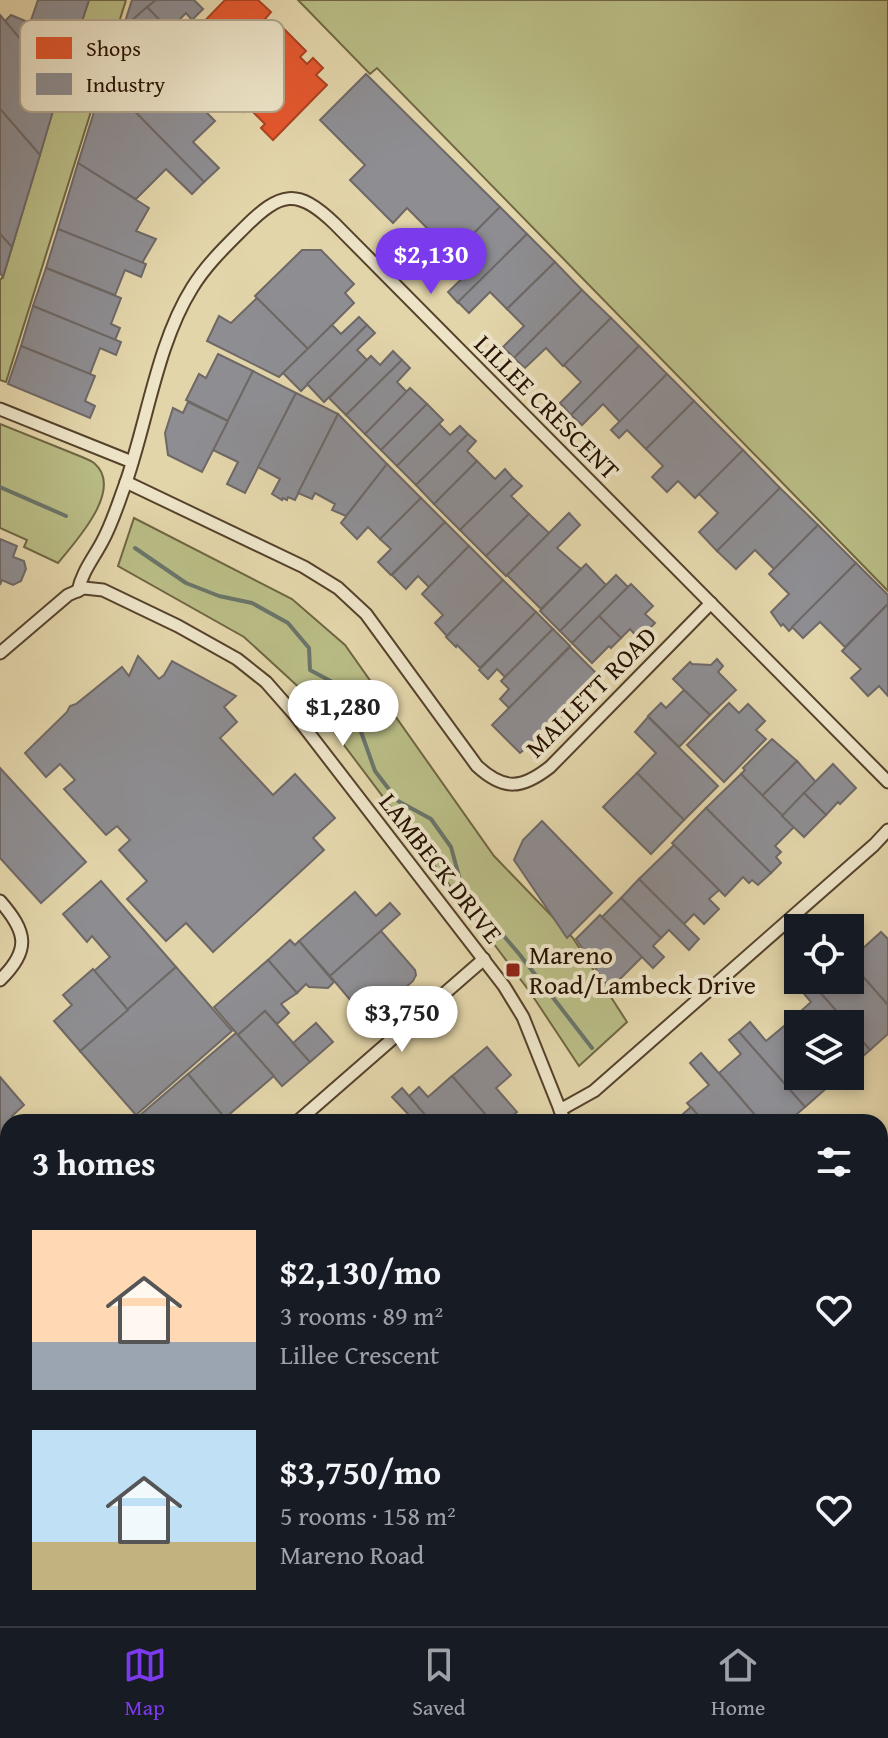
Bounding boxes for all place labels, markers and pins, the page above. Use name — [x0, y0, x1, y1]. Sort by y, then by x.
pin: $2,130 — [366, 228, 496, 296]
pin: $1,280 — [278, 680, 408, 748]
place label: Mareno Road/Lambeck Drive — [529, 935, 756, 1004]
marker: Mareno Road/Lambeck Drive — [504, 961, 522, 979]
pin: $3,750 — [337, 986, 467, 1054]

